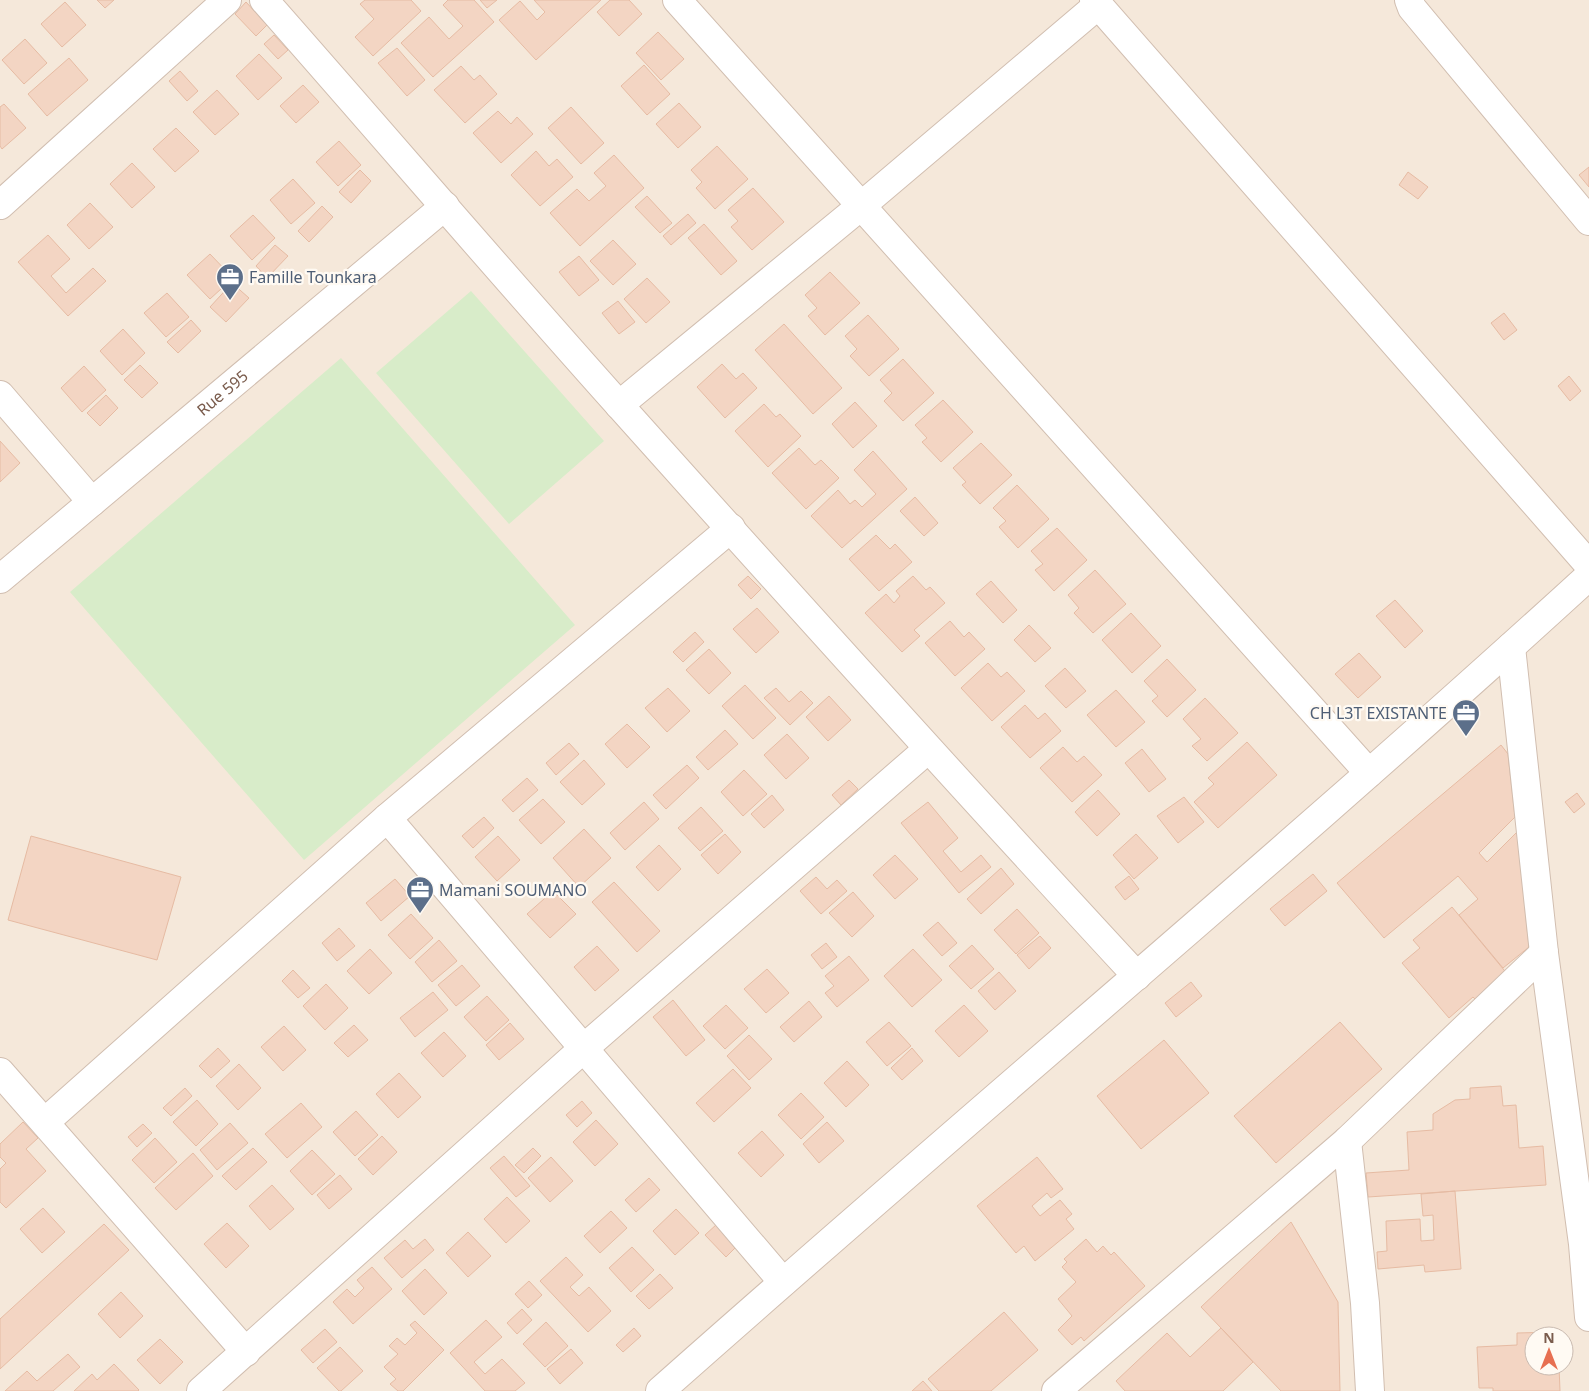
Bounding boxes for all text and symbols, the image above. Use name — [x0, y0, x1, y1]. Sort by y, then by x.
office icon: Famille Tounkara — [215, 262, 245, 301]
place label: Famille Tounkara — [249, 266, 377, 288]
street label: Rue 595 — [192, 365, 253, 421]
office icon: CH L3T EXISTANTE — [1451, 698, 1481, 737]
place label: CH L3T EXISTANTE — [1310, 702, 1447, 724]
office icon: Mamani SOUMANO — [405, 875, 435, 914]
place label: Mamani SOUMANO — [439, 879, 587, 901]
north arrow — [1524, 1326, 1574, 1376]
text: N — [1543, 1328, 1555, 1347]

